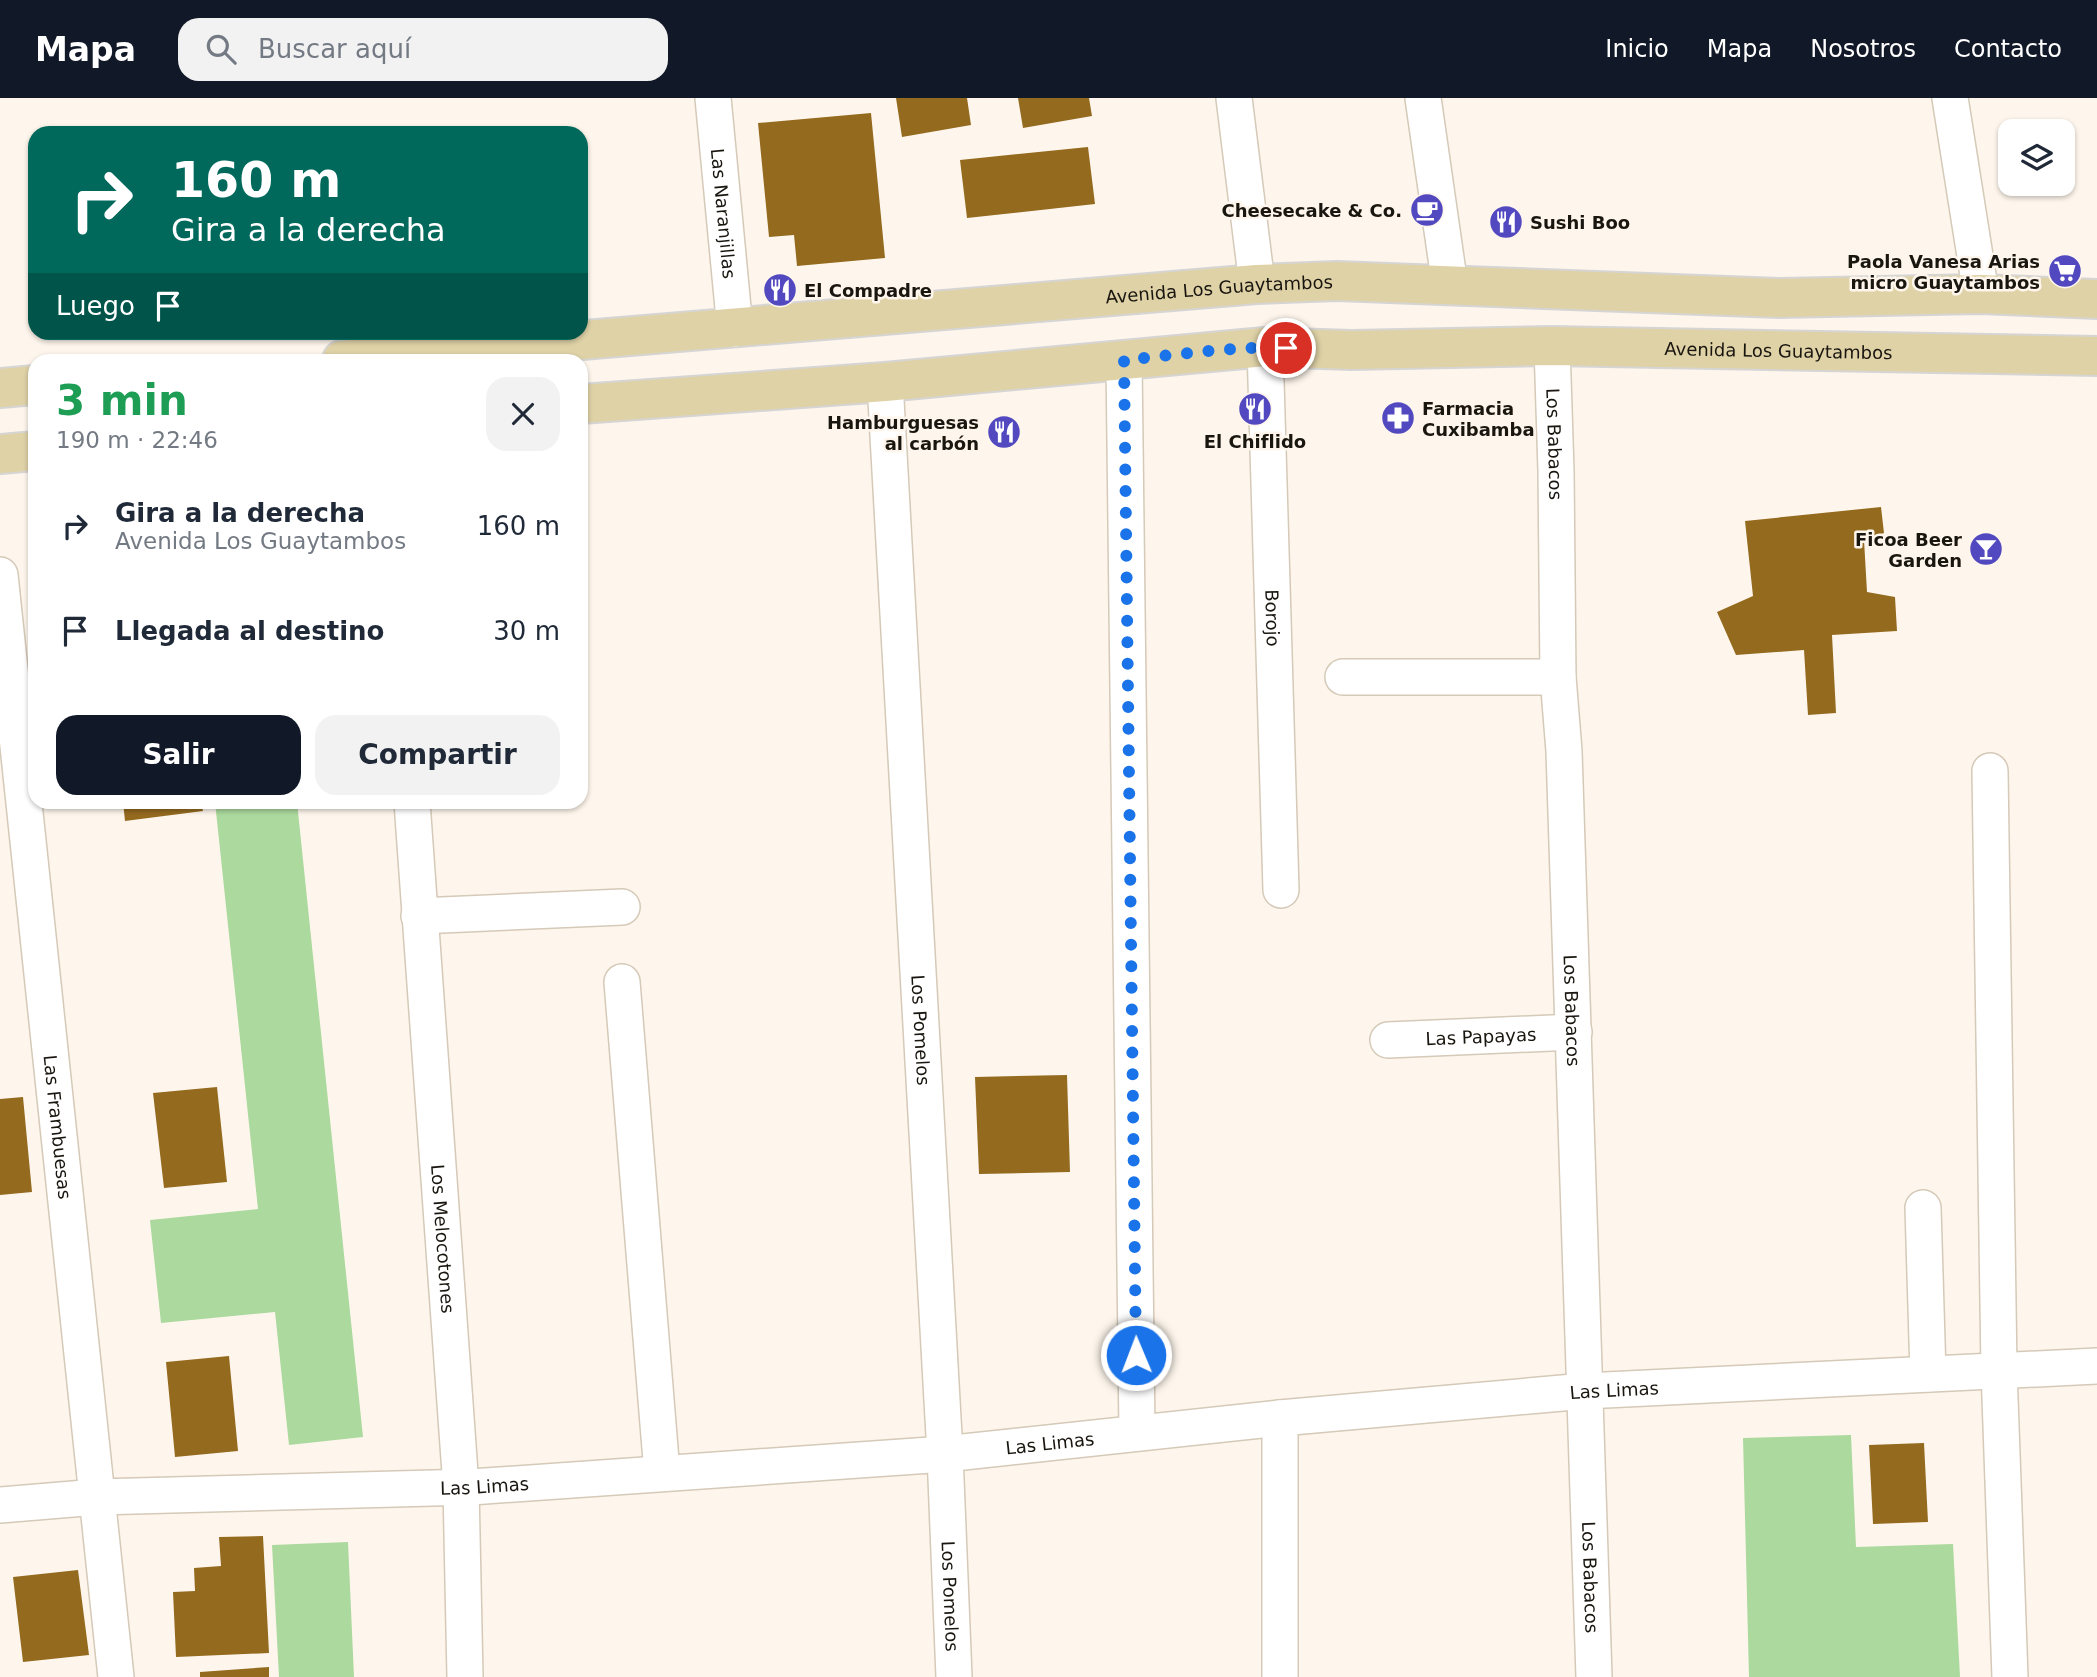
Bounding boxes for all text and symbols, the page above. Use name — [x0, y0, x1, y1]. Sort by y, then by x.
search box — [178, 18, 668, 81]
text: Mapa — [35, 30, 136, 69]
icon: search — [202, 30, 240, 68]
text: Buscar aquí — [258, 34, 411, 64]
text: Inicio — [1605, 35, 1669, 63]
text: Mapa — [1707, 35, 1772, 63]
text: Nosotros — [1810, 35, 1916, 63]
text: Contacto — [1954, 35, 2062, 63]
map controls — [1998, 119, 2075, 196]
button: layers — [1998, 119, 2075, 196]
street label: Las Naranjillas — [707, 147, 741, 280]
text: 160 m — [171, 152, 341, 209]
icon: right — [56, 154, 147, 245]
cafe icon: Cheesecake & Co. — [1408, 191, 1446, 229]
place label: Cheesecake & Co. — [1221, 200, 1402, 221]
restaurant icon: Sushi Boo — [1487, 203, 1525, 241]
text: Gira a la derecha — [171, 211, 446, 249]
place label: Sushi Boo — [1530, 212, 1630, 233]
place label: Paola Vanesa Arias micro Guaytambos — [1847, 251, 2040, 293]
supermarket icon: Paola Vanesa Arias micro Guaytambos — [2046, 252, 2084, 290]
restaurant icon: El Compadre — [761, 271, 799, 309]
street label: Avenida Los Guaytambos — [1104, 271, 1333, 307]
place label: El Compadre — [804, 280, 932, 301]
icon: arrive — [149, 287, 187, 325]
text: Luego — [56, 291, 135, 321]
pin — [1256, 318, 1316, 378]
icon: arrive — [1267, 329, 1305, 367]
street label: Avenida Los Guaytambos — [1664, 338, 1893, 363]
text: 3 min — [56, 376, 188, 425]
button: close — [486, 377, 560, 451]
street label: Los Babacos — [1543, 388, 1567, 500]
restaurant icon: El Chiflido — [1236, 390, 1274, 428]
place label: Farmacia Cuxibamba — [1422, 398, 1535, 440]
pharmacy icon: Farmacia Cuxibamba — [1379, 399, 1417, 437]
place label: Hamburguesas al carbón — [827, 412, 979, 454]
restaurant icon: Hamburguesas al carbón — [985, 413, 1023, 451]
text: 190 m · 22:46 — [56, 427, 218, 453]
place label: El Chiflido — [1204, 431, 1306, 452]
text: Gira a la derecha — [115, 498, 365, 528]
icon: right — [56, 507, 94, 545]
text: 160 m — [477, 511, 560, 541]
text: Avenida Los Guaytambos — [115, 528, 406, 554]
place label: Ficoa Beer Garden — [1855, 529, 1962, 571]
bar icon: Ficoa Beer Garden — [1967, 530, 2005, 568]
street label: Borojo — [1262, 589, 1284, 647]
icon: arrive — [56, 612, 94, 650]
text: Llegada al destino — [115, 616, 384, 646]
text: 30 m — [493, 616, 560, 646]
button: Salir — [56, 715, 301, 795]
button: Compartir — [315, 715, 560, 795]
street label: Los Babacos — [1560, 954, 1585, 1067]
street label: Los Pomelos — [908, 974, 935, 1086]
street label: Las Papayas — [1425, 1023, 1537, 1049]
street label: Las Frambuesas — [40, 1054, 76, 1200]
street label: Los Melocotones — [427, 1164, 459, 1314]
position arrow — [1099, 1318, 1173, 1392]
street label: Las Limas — [1569, 1377, 1659, 1403]
street label: Las Limas — [1004, 1428, 1095, 1458]
street label: Las Limas — [440, 1472, 530, 1498]
street label: Los Babacos — [1578, 1521, 1603, 1634]
street label: Los Pomelos — [938, 1540, 963, 1652]

